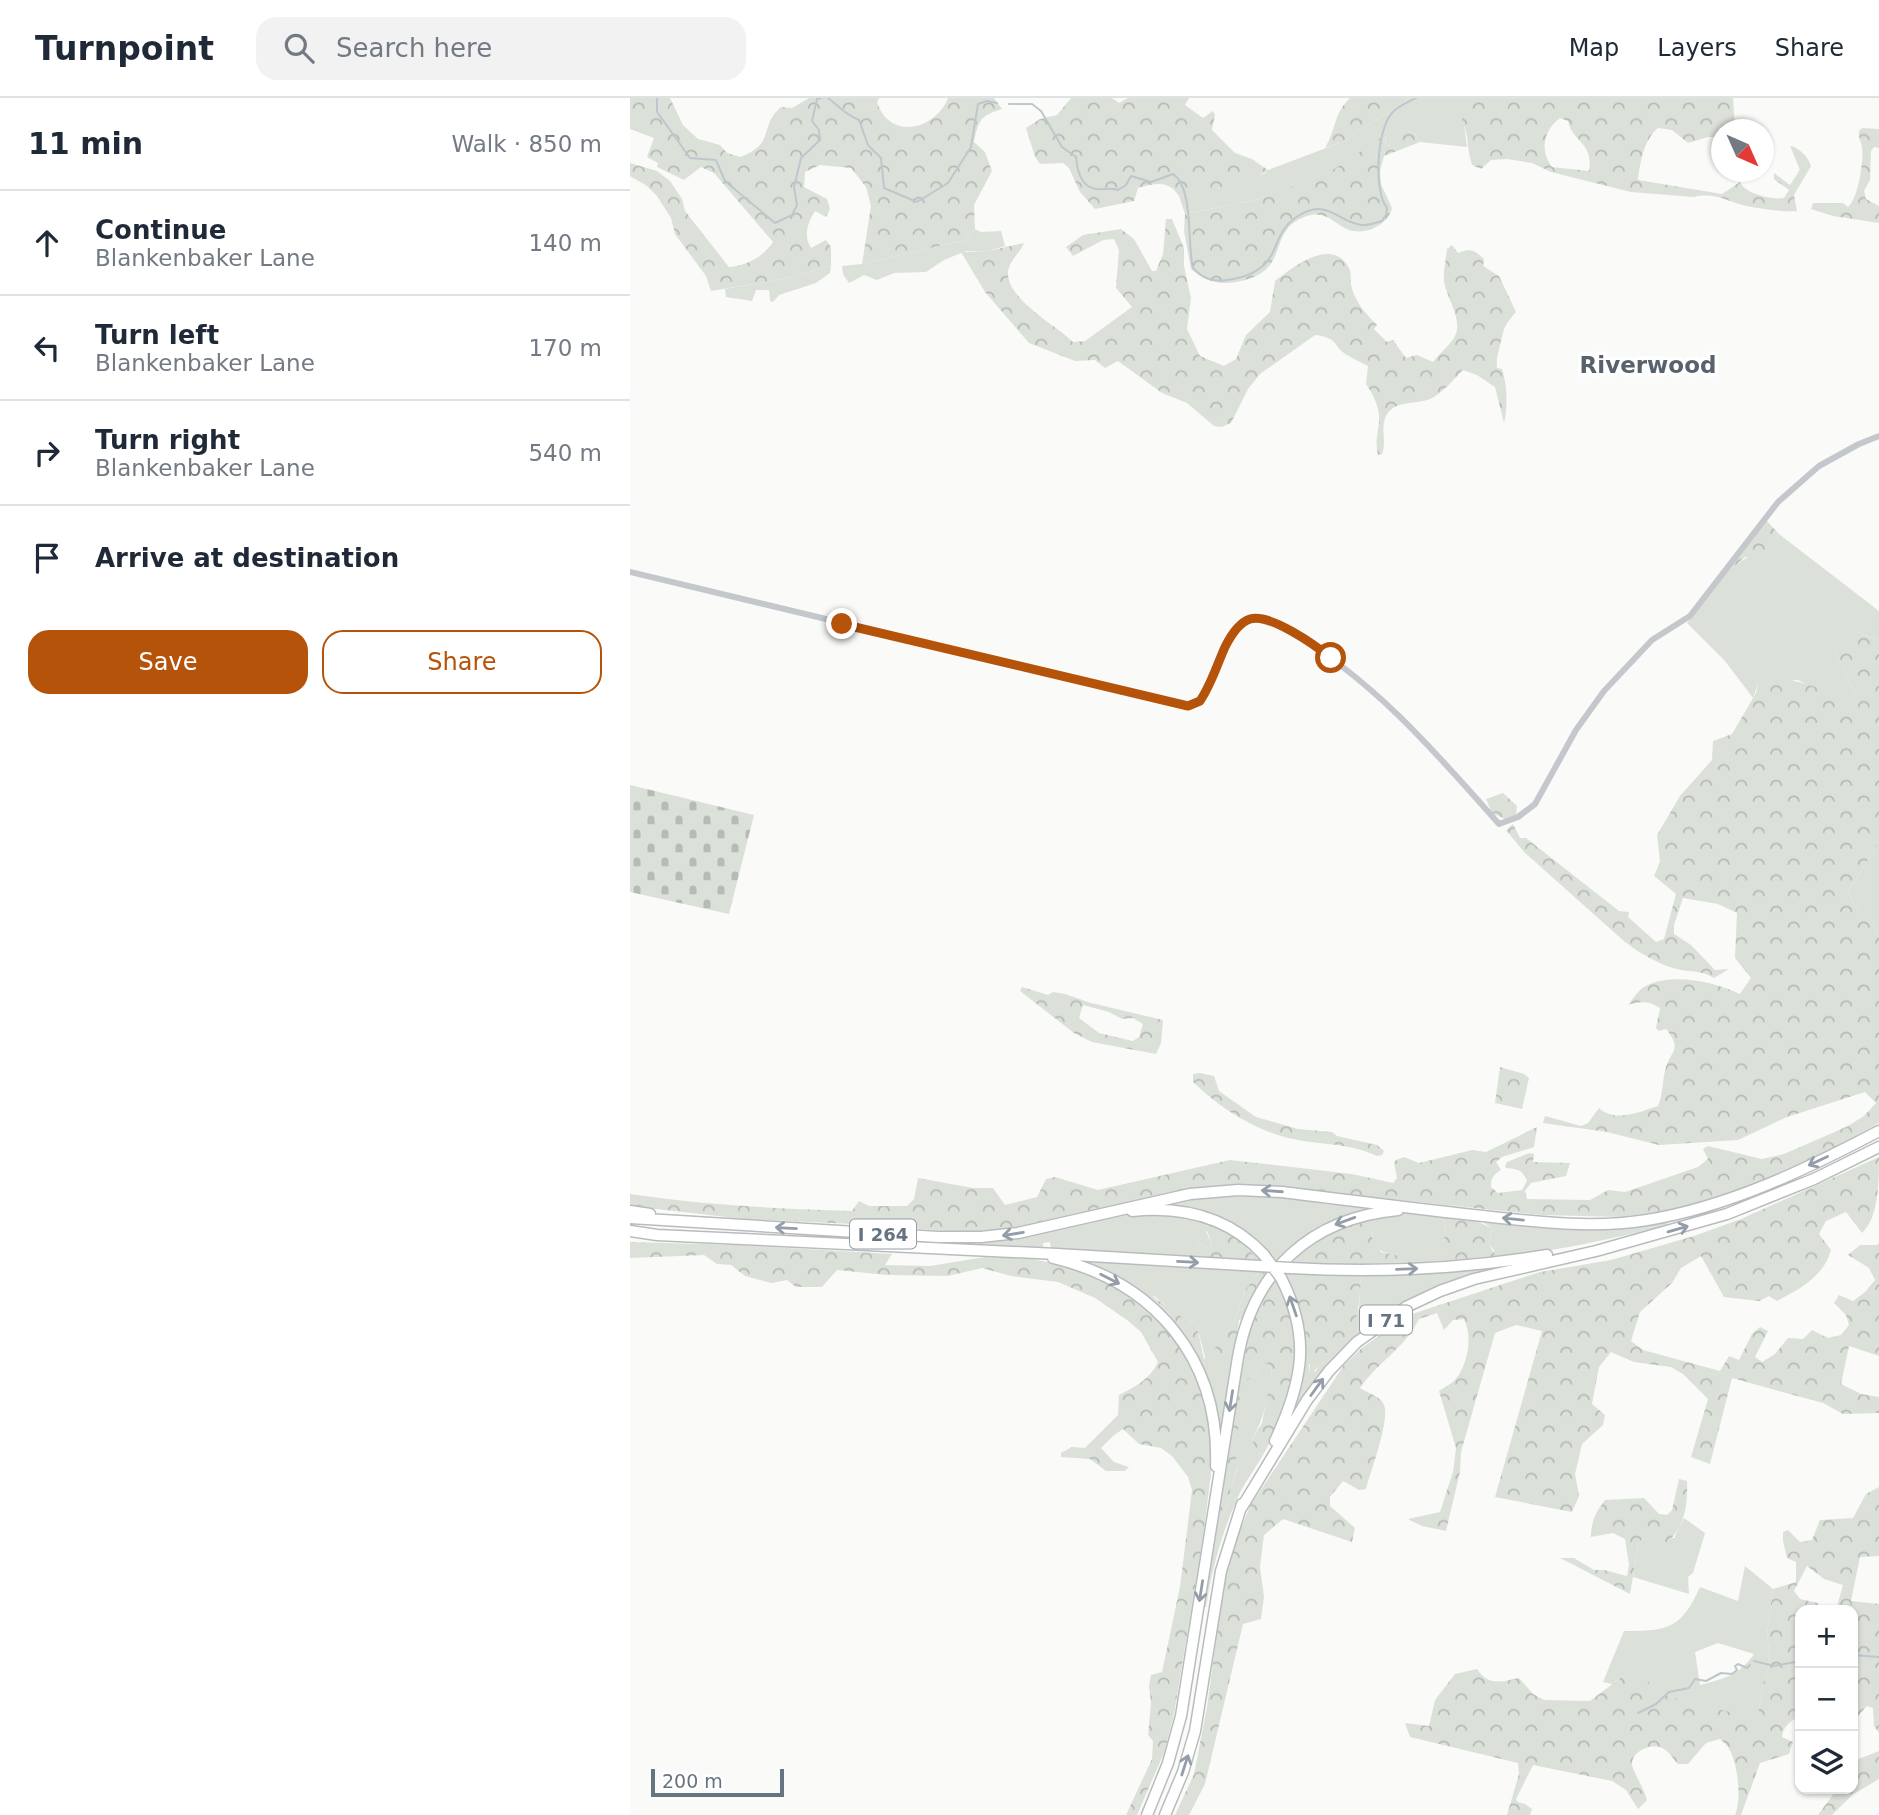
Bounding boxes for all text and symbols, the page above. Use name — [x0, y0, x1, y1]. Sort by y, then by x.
search box — [256, 17, 746, 80]
text: Turnpoint — [35, 29, 214, 68]
icon: search — [280, 29, 318, 67]
text: Search here — [336, 33, 492, 63]
text: Map — [1569, 34, 1619, 62]
text: Layers — [1657, 34, 1737, 62]
text: Share — [1775, 34, 1844, 62]
north arrow — [1711, 119, 1774, 182]
text: 11 min — [28, 126, 143, 161]
text: Walk · 850 m — [451, 131, 602, 157]
text: Continue — [95, 215, 226, 245]
icon: ahead — [28, 224, 66, 262]
text: 140 m — [528, 230, 602, 256]
text: Blankenbaker Lane — [95, 245, 315, 271]
text: Turn left — [95, 320, 219, 350]
icon: left — [28, 329, 66, 367]
text: 170 m — [528, 335, 602, 361]
text: Blankenbaker Lane — [95, 350, 315, 376]
district label: Riverwood — [1580, 352, 1716, 378]
text: Turn right — [95, 425, 240, 455]
icon: right — [28, 434, 66, 472]
text: 540 m — [528, 440, 602, 466]
text: Blankenbaker Lane — [95, 455, 315, 481]
icon: arrive — [28, 539, 66, 577]
text: Arrive at destination — [95, 543, 399, 573]
route end — [826, 608, 857, 639]
button: Save — [28, 630, 308, 694]
button: Share — [322, 630, 602, 694]
route start — [1315, 642, 1346, 673]
one-way arrow — [1808, 1155, 1829, 1168]
one-way arrow — [1260, 1185, 1283, 1198]
one-way arrow — [1502, 1212, 1524, 1225]
one-way arrow — [1335, 1216, 1357, 1228]
road number: I 264 — [850, 1219, 916, 1248]
one-way arrow — [775, 1221, 798, 1234]
one-way arrow — [1666, 1222, 1688, 1235]
one-way arrow — [1002, 1228, 1025, 1241]
one-way arrow — [1176, 1255, 1199, 1268]
one-way arrow — [1395, 1263, 1418, 1276]
one-way arrow — [1099, 1272, 1120, 1286]
one-way arrow — [1286, 1296, 1298, 1318]
road number: I 71 — [1360, 1306, 1412, 1335]
one-way arrow — [1309, 1378, 1324, 1397]
one-way arrow — [1224, 1389, 1237, 1412]
one-way arrow — [1194, 1579, 1207, 1602]
map controls — [1795, 1605, 1858, 1794]
button: + — [1795, 1605, 1858, 1668]
button: − — [1795, 1668, 1858, 1731]
button: layers — [1795, 1731, 1858, 1794]
one-way arrow — [1180, 1755, 1192, 1777]
scale bar — [651, 1766, 784, 1798]
text: 200 m — [662, 1770, 723, 1792]

